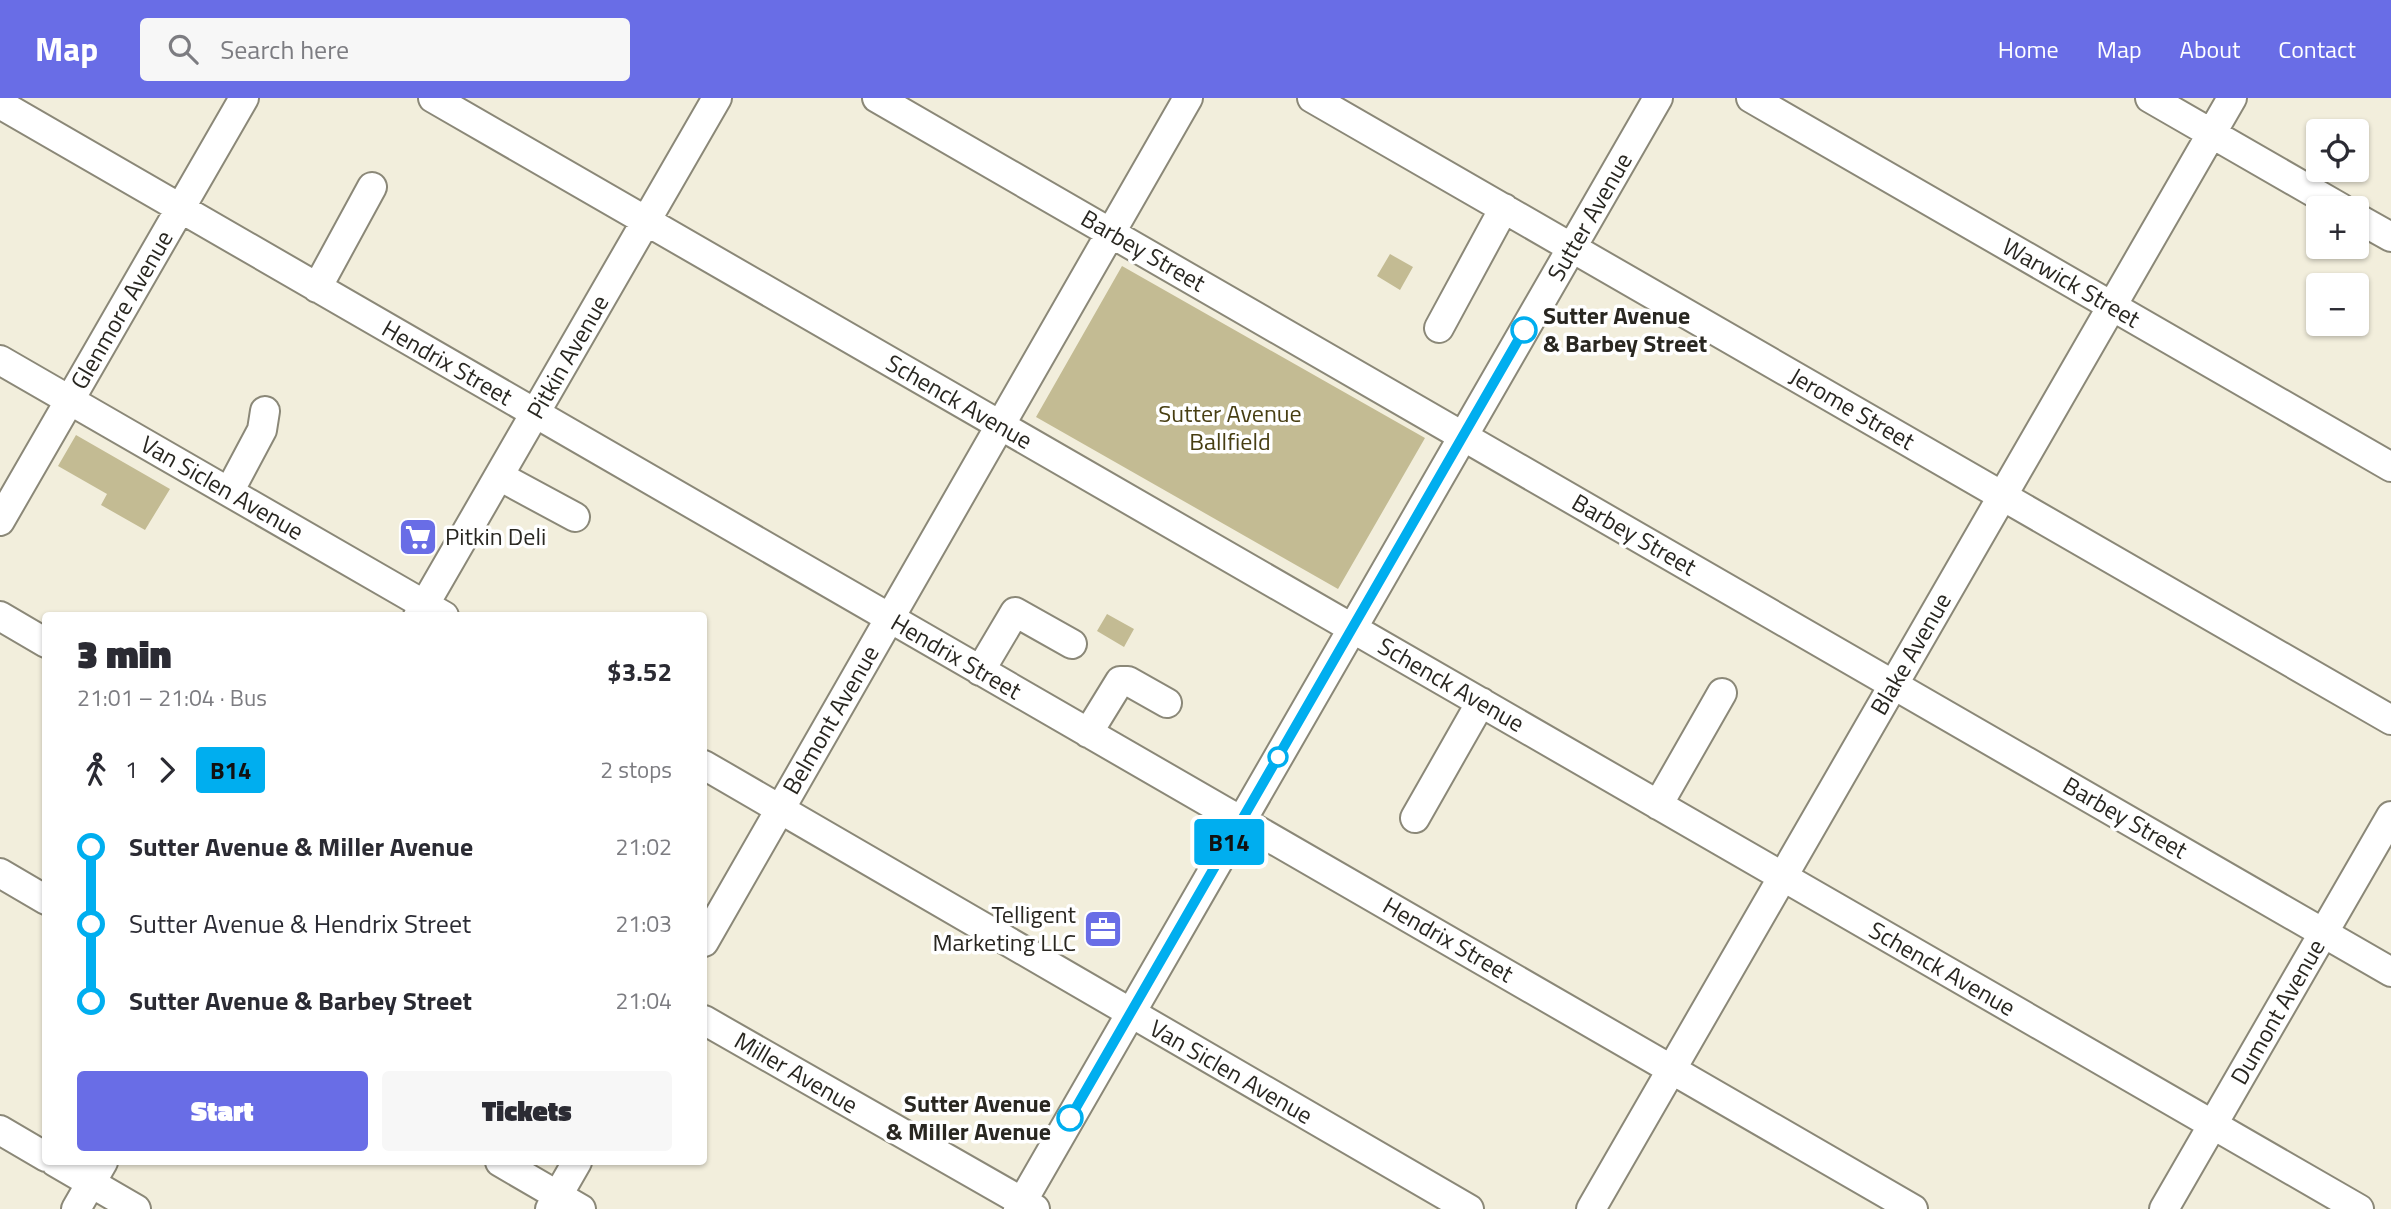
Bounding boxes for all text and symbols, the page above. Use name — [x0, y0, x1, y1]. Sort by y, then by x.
search box — [140, 18, 630, 81]
text: Map — [35, 24, 98, 74]
icon: search — [164, 30, 202, 68]
text: Search here — [220, 30, 349, 69]
text: Home — [1998, 31, 2059, 67]
text: Map — [2097, 31, 2142, 67]
text: About — [2180, 31, 2240, 67]
text: Contact — [2278, 31, 2356, 67]
map controls — [2306, 119, 2369, 336]
button: locate — [2306, 119, 2369, 182]
street label: Sutter Avenue — [1538, 145, 1641, 288]
button: + — [2306, 196, 2369, 259]
street label: Barbey Street — [1075, 200, 1213, 301]
street label: Glenmore Avenue — [61, 223, 181, 396]
street label: Warwick Street — [1996, 228, 2148, 336]
button: − — [2306, 273, 2369, 336]
street label: Pitkin Avenue — [517, 288, 617, 425]
place label: Sutter Avenue & Barbey Street — [1543, 297, 1707, 361]
street label: Hendrix Street — [376, 310, 520, 414]
marker: Sutter Avenue & Barbey Street — [1511, 317, 1537, 343]
street label: Schenck Avenue — [880, 345, 1039, 458]
street label: Jerome Street — [1783, 358, 1922, 459]
park label: Sutter Avenue Ballfield — [1158, 395, 1302, 459]
street label: Van Siclen Avenue — [134, 426, 311, 549]
street label: Barbey Street — [1566, 484, 1704, 585]
supermarket icon: Pitkin Deli — [397, 516, 439, 558]
place label: Pitkin Deli — [445, 518, 546, 554]
street label: Blake Avenue — [1861, 586, 1960, 721]
street label: Hendrix Street — [885, 604, 1029, 708]
text: 3 min — [77, 625, 171, 683]
street label: Schenck Avenue — [1372, 628, 1531, 741]
street label: Belmont Avenue — [773, 638, 887, 801]
text: $3.52 — [607, 652, 672, 691]
text: 21:01 – 21:04 · Bus — [77, 680, 267, 715]
unlabelled marker — [1268, 747, 1288, 767]
icon: walk — [77, 751, 115, 789]
icon: forward — [148, 751, 186, 789]
text: 1 — [125, 752, 138, 787]
text: B14 — [210, 752, 251, 788]
text: 2 stops — [600, 752, 672, 787]
street label: Barbey Street — [2057, 767, 2195, 868]
line badge: B14 — [1189, 819, 1269, 865]
text: B14 — [1208, 824, 1250, 860]
text: Sutter Avenue & Miller Avenue — [129, 827, 473, 866]
text: 21:02 — [615, 829, 672, 864]
street label: Hendrix Street — [1377, 887, 1521, 991]
place label: Telligent Marketing LLC — [932, 896, 1077, 960]
text: Sutter Avenue & Hendrix Street — [129, 904, 471, 943]
text: 21:03 — [615, 906, 672, 941]
office icon: Telligent Marketing LLC — [1082, 908, 1124, 950]
street label: Schenck Avenue — [1863, 912, 2022, 1025]
street label: Dumont Avenue — [2221, 932, 2333, 1091]
text: Sutter Avenue & Barbey Street — [129, 981, 472, 1020]
text: 21:04 — [615, 983, 672, 1018]
street label: Van Siclen Avenue — [1143, 1010, 1320, 1133]
street label: Miller Avenue — [728, 1022, 865, 1122]
button: Start — [77, 1071, 368, 1151]
button: Tickets — [382, 1071, 672, 1151]
place label: Sutter Avenue & Miller Avenue — [886, 1085, 1051, 1149]
marker: Sutter Avenue & Miller Avenue — [1057, 1105, 1083, 1131]

